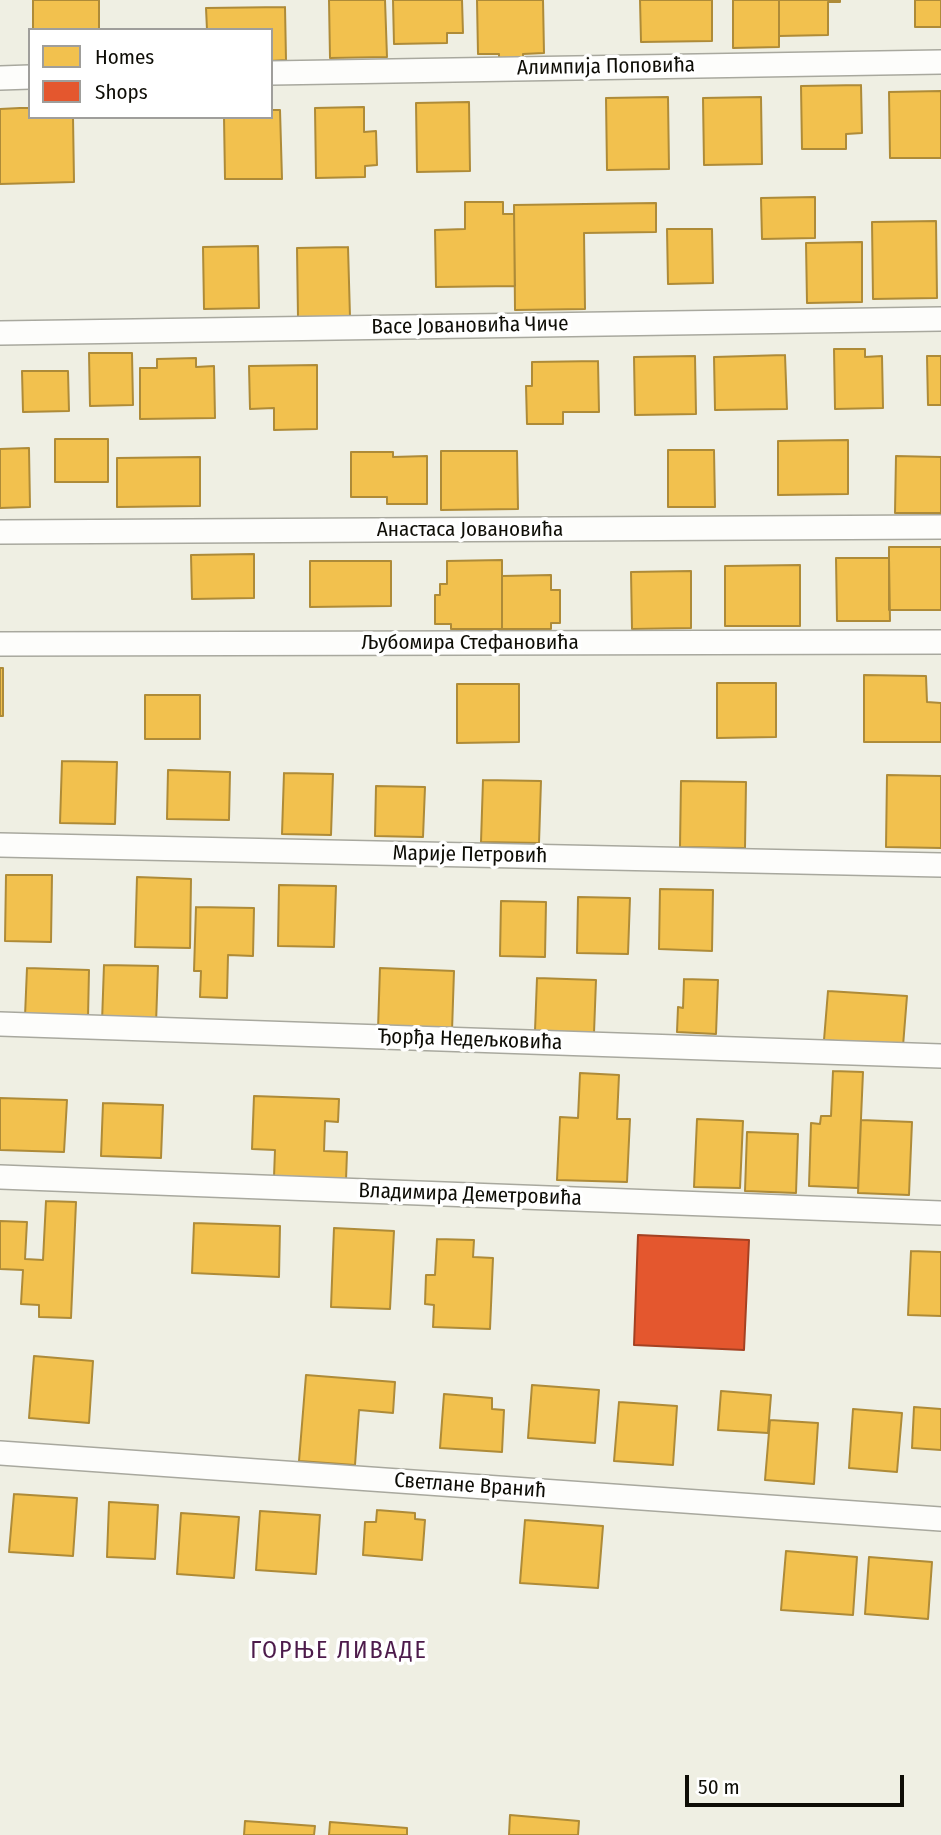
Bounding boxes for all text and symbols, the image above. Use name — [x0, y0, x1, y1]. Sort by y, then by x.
legend — [28, 28, 273, 119]
text: Homes — [95, 44, 154, 70]
street label: Алимпија Поповића — [517, 53, 695, 81]
text: Shops — [95, 79, 148, 105]
street label: Васе Јовановића Чиче — [371, 312, 569, 340]
street label: Анастаса Јовановића — [377, 517, 563, 543]
street label: Љубомира Стефановића — [361, 630, 579, 656]
street label: Марије Петровић — [393, 841, 547, 869]
street label: Ђорђа Недељковића — [377, 1024, 563, 1056]
street label: Владимира Деметровића — [358, 1179, 582, 1211]
street label: Светлане Вранић — [393, 1468, 547, 1504]
district label: ГОРЊЕ ЛИВАДЕ — [252, 1637, 426, 1665]
scale bar — [689, 1762, 908, 1806]
text: 50 m — [698, 1774, 740, 1800]

